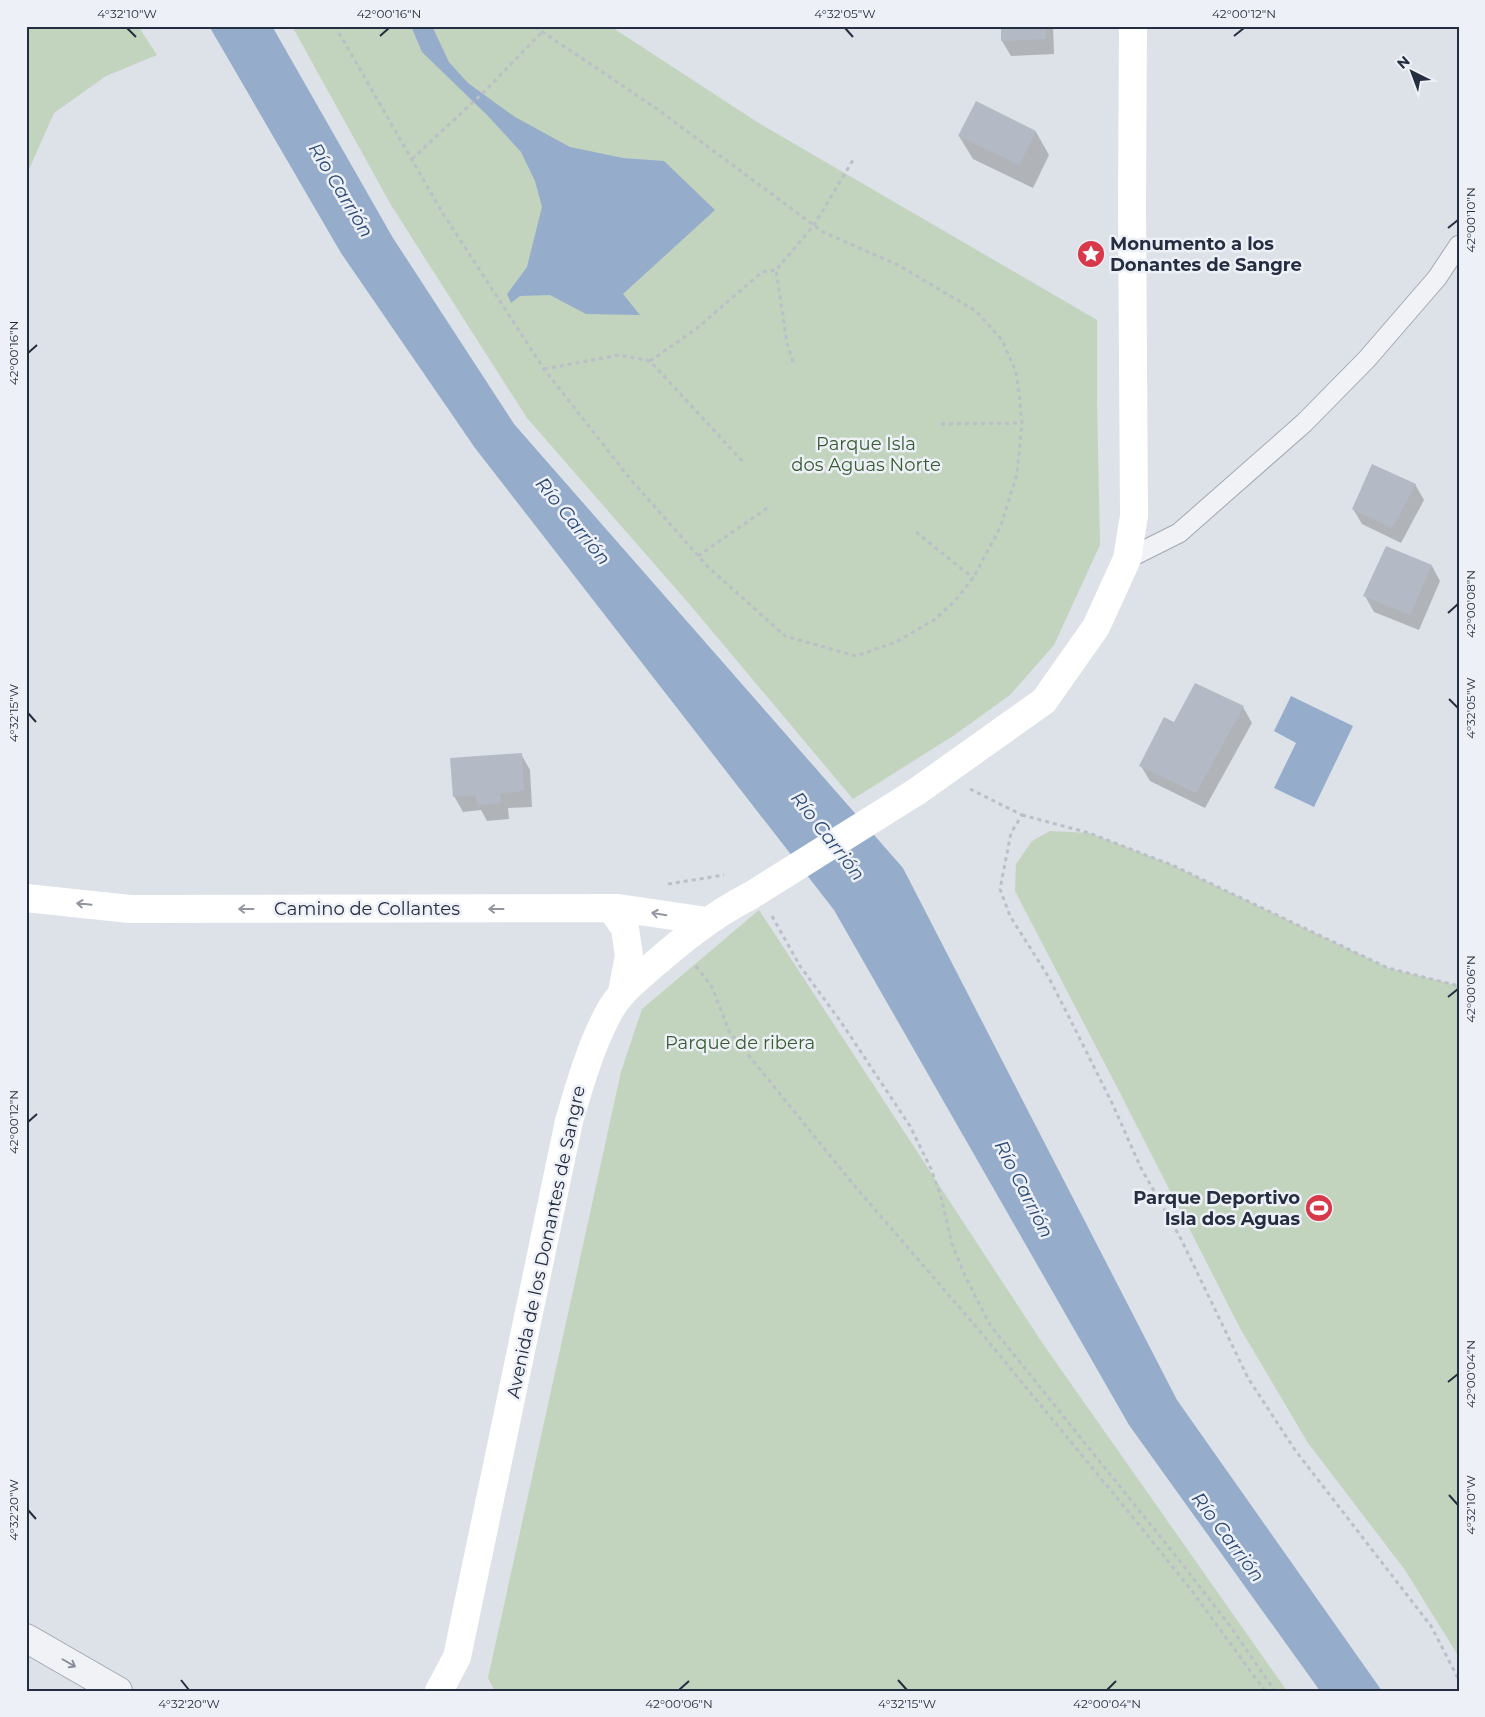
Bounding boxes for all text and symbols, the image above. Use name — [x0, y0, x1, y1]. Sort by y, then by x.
text: 4°32'10"W — [97, 6, 157, 21]
text: 42°00'16"N — [357, 6, 421, 21]
text: 4°32'05"W — [814, 6, 876, 21]
text: 42°00'12"N — [1212, 6, 1276, 21]
north arrow — [1388, 48, 1438, 98]
text: N — [1393, 52, 1414, 73]
water label: Río Carrión — [304, 138, 378, 242]
text: 42°00'10"N — [1463, 187, 1478, 253]
place label: Monumento a los Donantes de Sangre — [1110, 233, 1302, 276]
place icon: Monumento a los Donantes de Sangre — [1076, 239, 1106, 269]
text: 42°00'16"N — [6, 321, 21, 385]
park label: Parque Isla dos Aguas Norte — [791, 433, 941, 476]
water label: Río Carrión — [530, 472, 616, 570]
text: 42°00'08"N — [1463, 570, 1478, 638]
text: 4°32'05"W — [1463, 677, 1478, 739]
text: 4°32'15"W — [6, 684, 21, 742]
water label: Río Carrión — [786, 787, 870, 885]
street label: Camino de Collantes — [274, 898, 460, 920]
one-way arrow — [76, 899, 92, 909]
one-way arrow — [239, 904, 255, 914]
one-way arrow — [489, 904, 505, 914]
one-way arrow — [651, 908, 667, 918]
text: 42°00'06"N — [1463, 955, 1478, 1023]
park label: Parque de ribera — [665, 1032, 815, 1054]
street label: Avenida de los Donantes de Sangre — [502, 1084, 590, 1400]
text: 42°00'12"N — [6, 1090, 21, 1154]
water label: Río Carrión — [990, 1136, 1058, 1242]
place label: Parque Deportivo Isla dos Aguas — [1133, 1187, 1300, 1230]
sports icon: Parque Deportivo Isla dos Aguas — [1304, 1193, 1334, 1223]
text: 42°00'04"N — [1463, 1340, 1478, 1408]
text: 4°32'10"W — [1463, 1475, 1478, 1535]
text: 4°32'20"W — [6, 1479, 21, 1541]
water label: Río Carrión — [1187, 1487, 1269, 1587]
one-way arrow — [61, 1658, 75, 1668]
text: 4°32'20"W — [158, 1696, 220, 1711]
text: 42°00'06"N — [645, 1696, 713, 1711]
text: 4°32'15"W — [878, 1696, 936, 1711]
text: 42°00'04"N — [1073, 1696, 1141, 1711]

